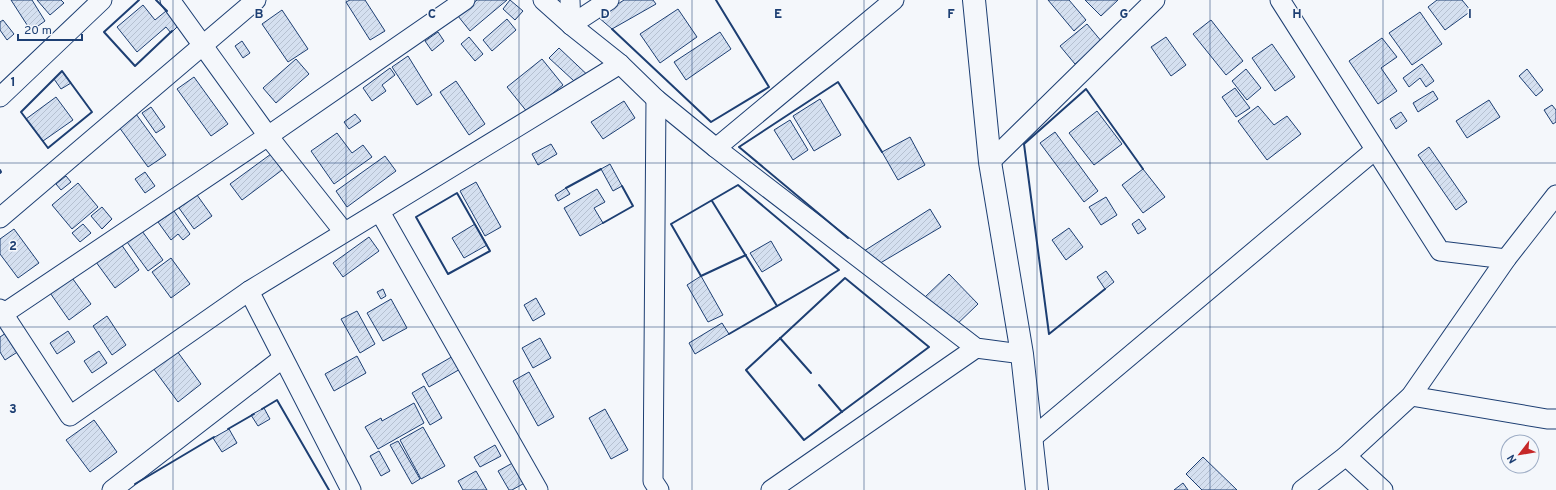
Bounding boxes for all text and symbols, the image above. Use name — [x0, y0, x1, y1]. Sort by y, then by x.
text: B — [255, 7, 264, 23]
text: C — [428, 7, 436, 23]
text: D — [600, 7, 610, 23]
text: E — [774, 7, 782, 23]
text: F — [947, 7, 955, 23]
text: G — [1120, 7, 1129, 23]
text: H — [1292, 7, 1302, 23]
text: I — [1468, 7, 1472, 23]
scale bar — [18, 16, 82, 42]
text: 20 m — [24, 23, 52, 39]
text: 1 — [10, 75, 16, 91]
text: 2 — [9, 239, 17, 255]
text: 3 — [9, 402, 17, 418]
north arrow — [1500, 434, 1540, 474]
text: N — [1504, 452, 1520, 466]

